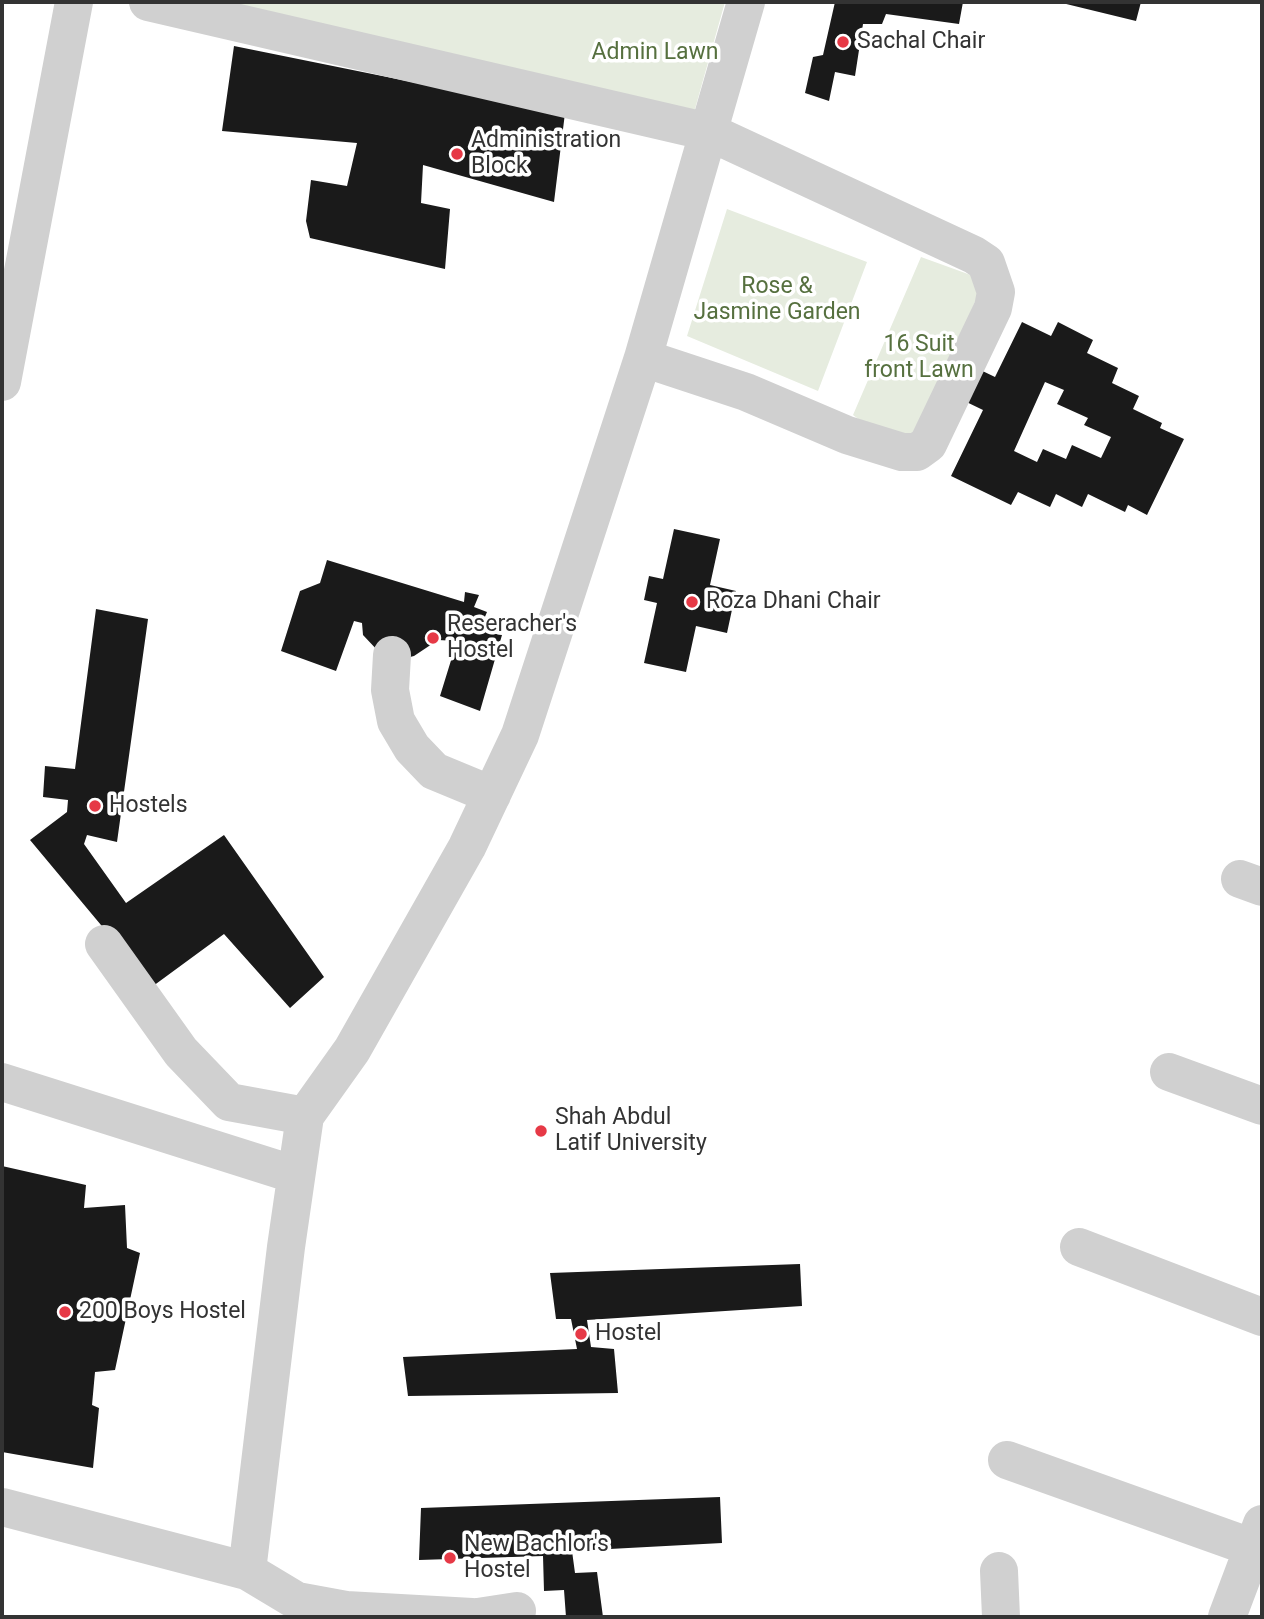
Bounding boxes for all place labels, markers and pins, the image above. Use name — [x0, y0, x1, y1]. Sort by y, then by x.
place label: Sachal Chair — [857, 28, 985, 56]
marker: Sachal Chair — [835, 34, 851, 50]
place label: Administration Block — [471, 127, 621, 181]
marker: Administration Block — [449, 146, 465, 162]
place label: Roza Dhani Chair — [706, 588, 881, 616]
marker: Roza Dhani Chair — [684, 594, 700, 610]
place label: Reseracher's Hostel — [447, 611, 577, 665]
marker: Reseracher's Hostel — [425, 630, 441, 646]
place label: Hostels — [109, 792, 188, 820]
marker: Hostels — [87, 798, 103, 814]
place label: Shah Abdul Latif University — [555, 1104, 707, 1158]
marker: Shah Abdul Latif University — [533, 1123, 549, 1139]
place label: 200 Boys Hostel — [79, 1298, 246, 1326]
marker: 200 Boys Hostel — [57, 1304, 73, 1320]
place label: Hostel — [595, 1320, 662, 1348]
marker: Hostel — [573, 1326, 589, 1342]
place label: New Bachlor's Hostel — [464, 1531, 609, 1585]
marker: New Bachlor's Hostel — [442, 1550, 458, 1566]

